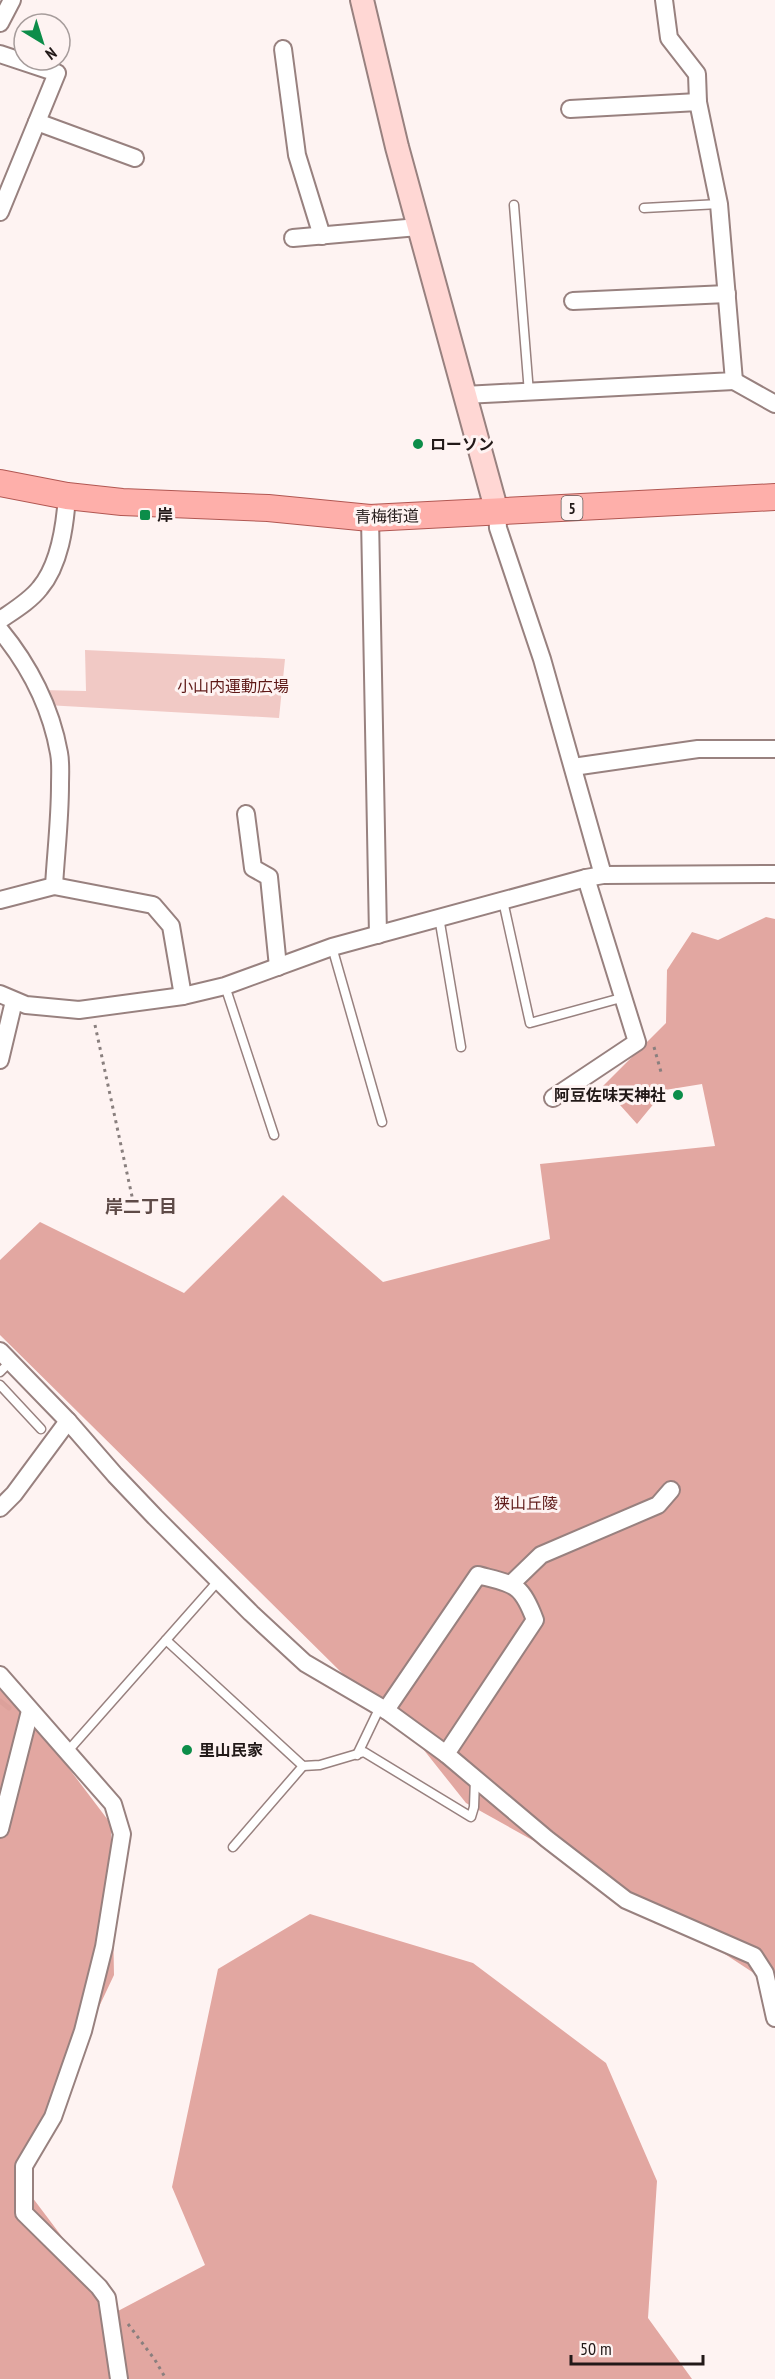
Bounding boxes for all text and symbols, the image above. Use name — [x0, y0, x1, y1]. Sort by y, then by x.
north arrow — [12, 12, 72, 72]
text: N — [42, 43, 61, 64]
place label: ローソン — [430, 434, 494, 454]
marker: ローソン — [411, 437, 425, 451]
road number: 5 — [562, 496, 582, 520]
place label: 岸 — [157, 505, 173, 525]
street label: 青梅街道 — [355, 505, 419, 527]
marker: 岸 — [138, 508, 152, 522]
park label: 小山内運動広場 — [177, 676, 289, 696]
place label: 阿豆佐味天神社 — [554, 1085, 666, 1105]
marker: 阿豆佐味天神社 — [671, 1088, 685, 1102]
district label: 岸二丁目 — [105, 1195, 177, 1218]
park label: 狭山丘陵 — [494, 1493, 558, 1513]
place label: 里山民家 — [199, 1740, 263, 1760]
marker: 里山民家 — [180, 1743, 194, 1757]
scale bar — [571, 2328, 703, 2366]
text: 50 m — [580, 2337, 612, 2360]

